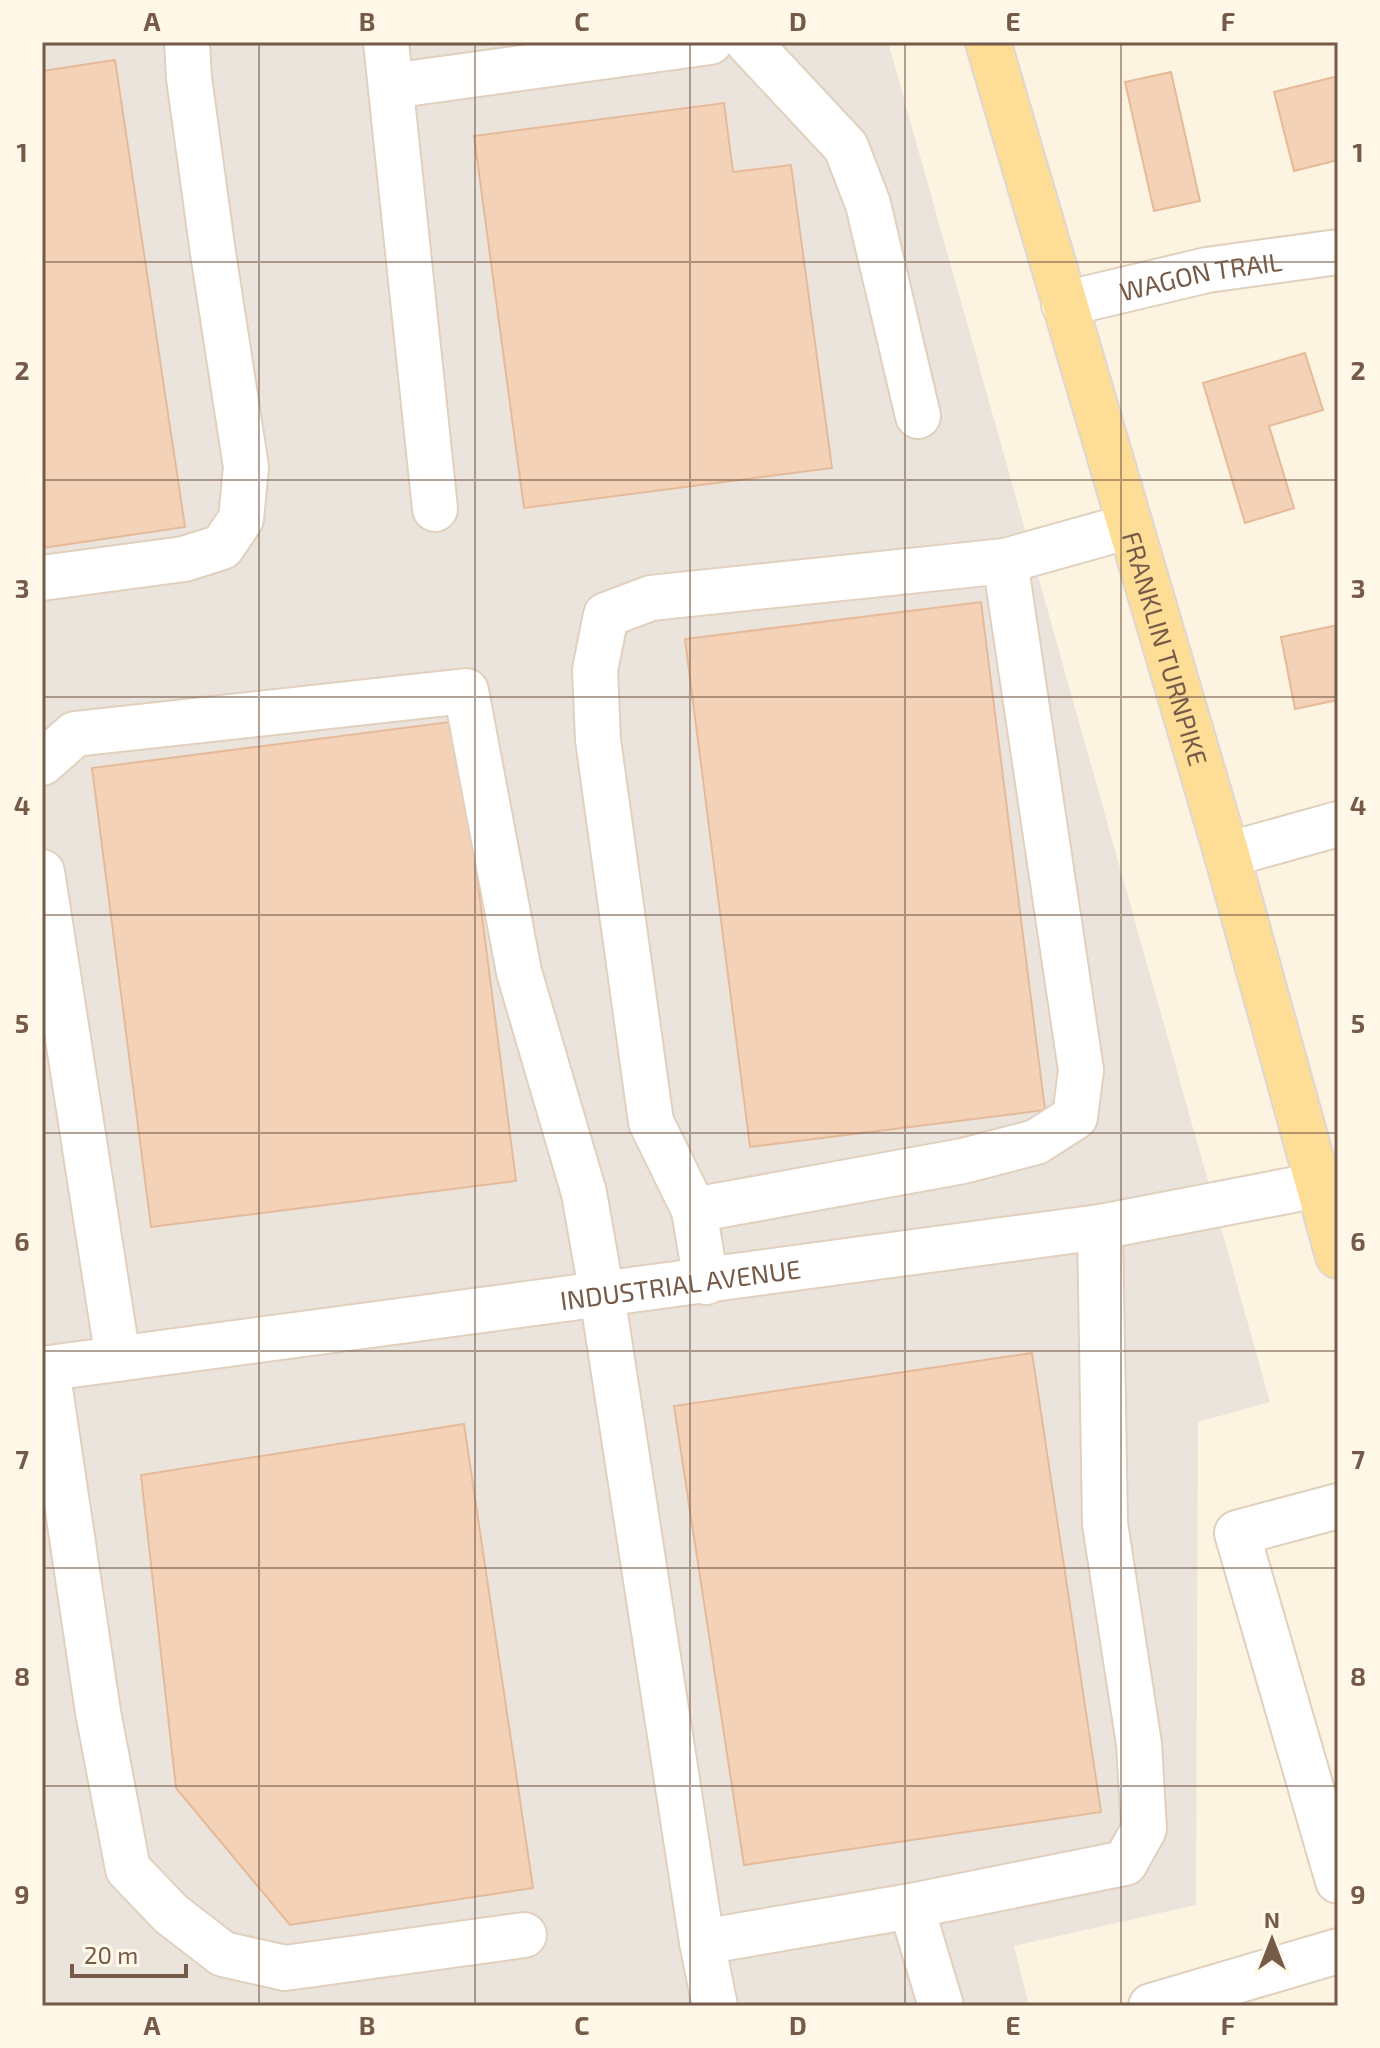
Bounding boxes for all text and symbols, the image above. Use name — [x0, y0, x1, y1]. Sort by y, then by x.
text: A — [144, 5, 161, 36]
text: B — [359, 5, 375, 36]
text: C — [574, 5, 590, 36]
text: D — [789, 5, 807, 36]
text: E — [1005, 5, 1021, 36]
text: F — [1221, 5, 1235, 36]
text: 1 — [16, 136, 28, 167]
text: 1 — [1352, 136, 1364, 167]
street label: WAGON TRAIL — [1116, 244, 1284, 306]
text: 2 — [14, 354, 30, 385]
text: 2 — [1350, 354, 1366, 385]
street label: FRANKLIN TURNPIKE — [1117, 528, 1215, 769]
text: 3 — [15, 572, 29, 603]
text: 3 — [1351, 572, 1365, 603]
text: 4 — [14, 789, 30, 820]
text: 4 — [1350, 789, 1366, 820]
text: 5 — [15, 1007, 29, 1038]
text: 5 — [1351, 1007, 1365, 1038]
text: 6 — [14, 1225, 30, 1256]
text: 6 — [1350, 1225, 1366, 1256]
street label: INDUSTRIAL AVENUE — [558, 1252, 802, 1315]
text: 7 — [15, 1443, 29, 1474]
text: 7 — [1351, 1443, 1365, 1474]
text: 8 — [14, 1660, 30, 1691]
text: 8 — [1350, 1660, 1366, 1691]
text: 9 — [14, 1878, 30, 1909]
text: 9 — [1350, 1878, 1366, 1909]
north arrow — [1232, 1900, 1312, 1980]
text: N — [1264, 1906, 1280, 1932]
scale bar — [72, 1928, 186, 1978]
text: 20 m — [84, 1940, 138, 1969]
text: A — [144, 2009, 161, 2040]
text: B — [359, 2009, 375, 2040]
text: C — [574, 2009, 590, 2040]
text: D — [789, 2009, 807, 2040]
text: E — [1005, 2009, 1021, 2040]
text: F — [1221, 2009, 1235, 2040]

